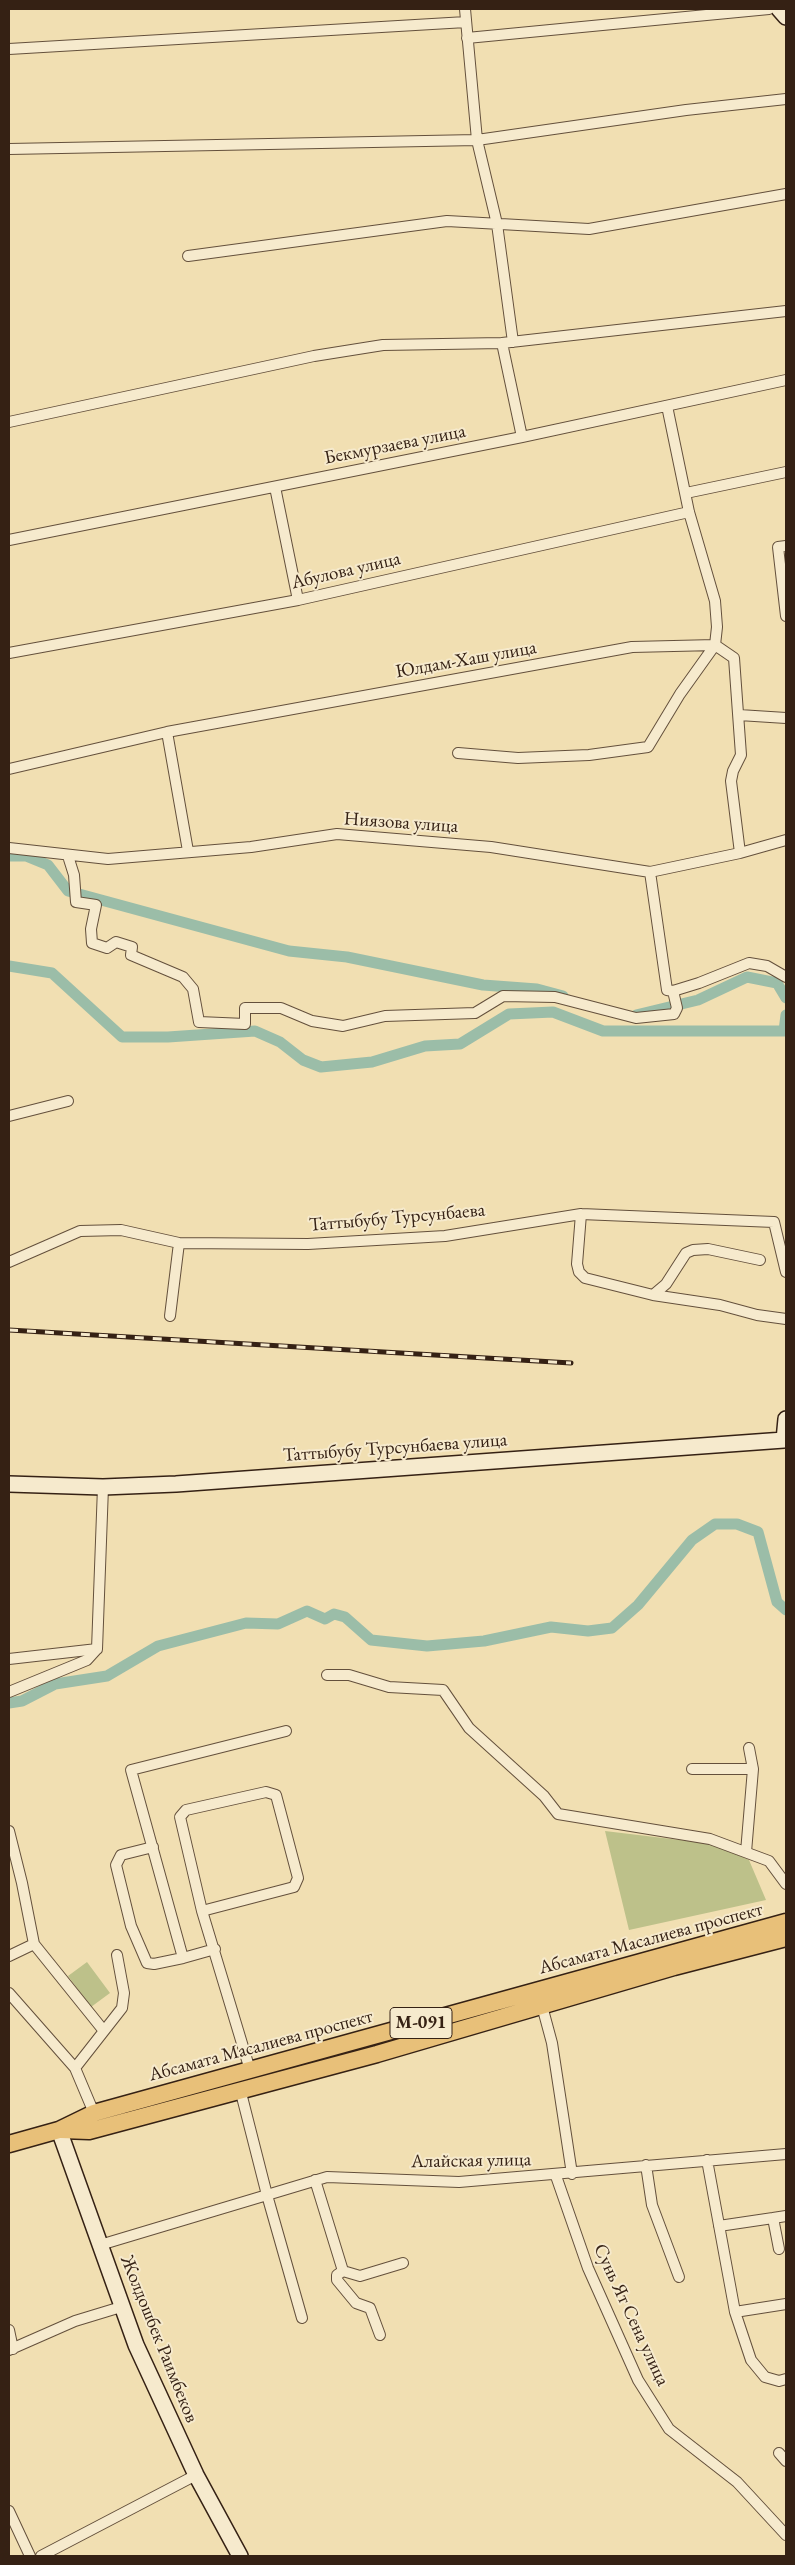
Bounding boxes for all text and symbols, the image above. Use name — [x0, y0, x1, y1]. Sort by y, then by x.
street label: Бекмурзаева улица — [322, 420, 468, 470]
street label: Абулова улица — [289, 547, 403, 595]
street label: Юлдам-Хаш улица — [394, 636, 538, 684]
street label: Ниязова улица — [343, 808, 459, 838]
street label: Таттыбубу Турсунбаева — [308, 1199, 486, 1237]
street label: Таттыбубу Турсунбаева улица — [282, 1429, 508, 1467]
street label: Абсамата Масалиева проспект — [537, 1898, 765, 1980]
street label: Абсамата Масалиева проспект — [147, 2005, 375, 2087]
road number: М-091 — [390, 2008, 452, 2039]
street label: Алайская улица — [411, 2149, 531, 2173]
street label: Сунь Ят Сена улица — [588, 2240, 674, 2390]
street label: Жолдошбек Раимбеков — [115, 2252, 203, 2426]

